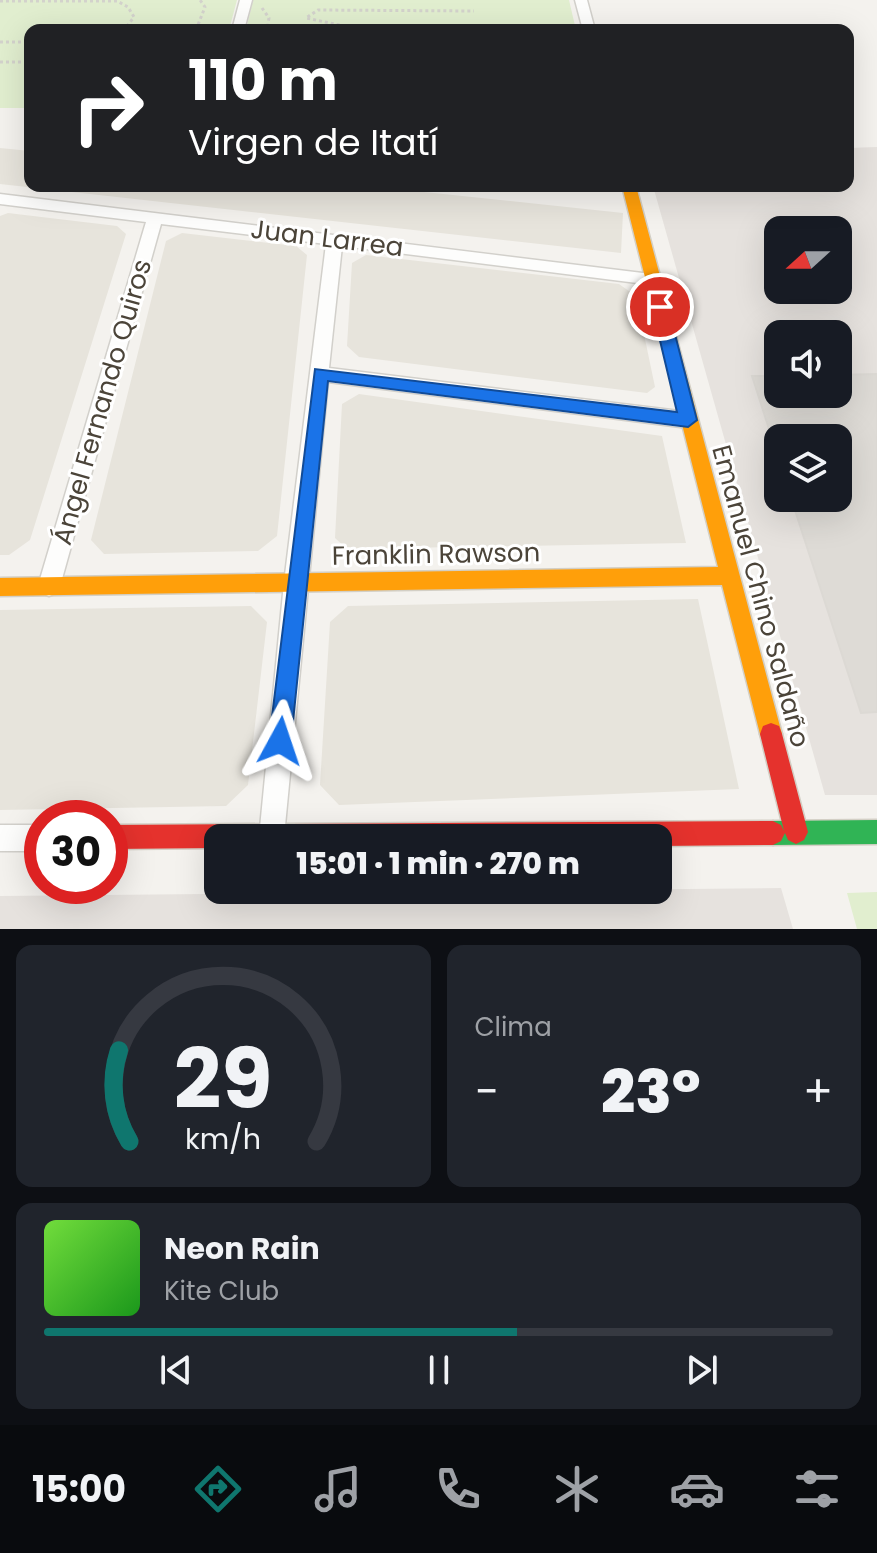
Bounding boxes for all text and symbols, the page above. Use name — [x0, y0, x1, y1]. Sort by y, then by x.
text: 110 m — [188, 41, 338, 120]
icon: right — [56, 56, 160, 160]
text: Virgen de Itatí — [188, 117, 438, 168]
street label: Juan Larrea — [249, 211, 405, 265]
north arrow — [764, 216, 852, 304]
map controls — [764, 216, 852, 512]
street label: Ángel Fernando Quiros — [44, 255, 160, 549]
pin — [626, 273, 694, 341]
icon: arrive — [638, 285, 682, 329]
button: sound — [764, 320, 852, 408]
button: layers — [764, 424, 852, 512]
street label: Emanuel Chino Saldaño — [703, 441, 819, 751]
street label: Franklin Rawson — [332, 534, 540, 574]
position arrow — [238, 699, 322, 783]
speed limit sign: 30 — [24, 800, 128, 904]
text: 15:01 · 1 min · 270 m — [296, 842, 580, 885]
text: Clima — [475, 1009, 552, 1045]
text: 29 — [174, 1021, 273, 1137]
text: 23° — [601, 1050, 701, 1134]
text: − — [475, 1061, 499, 1122]
text: + — [803, 1061, 833, 1122]
text: km/h — [185, 1119, 261, 1159]
text: Neon Rain — [164, 1227, 320, 1270]
text: Kite Club — [164, 1273, 279, 1309]
icon: previous — [154, 1348, 198, 1392]
icon: pause — [417, 1348, 461, 1392]
icon: next — [680, 1348, 724, 1392]
icon: directions — [190, 1461, 246, 1517]
icon: music — [310, 1461, 366, 1517]
icon: phone — [430, 1461, 486, 1517]
icon: climate — [549, 1461, 605, 1517]
icon: car — [669, 1461, 725, 1517]
icon: filters — [789, 1461, 845, 1517]
text: 15:00 — [32, 1464, 126, 1515]

